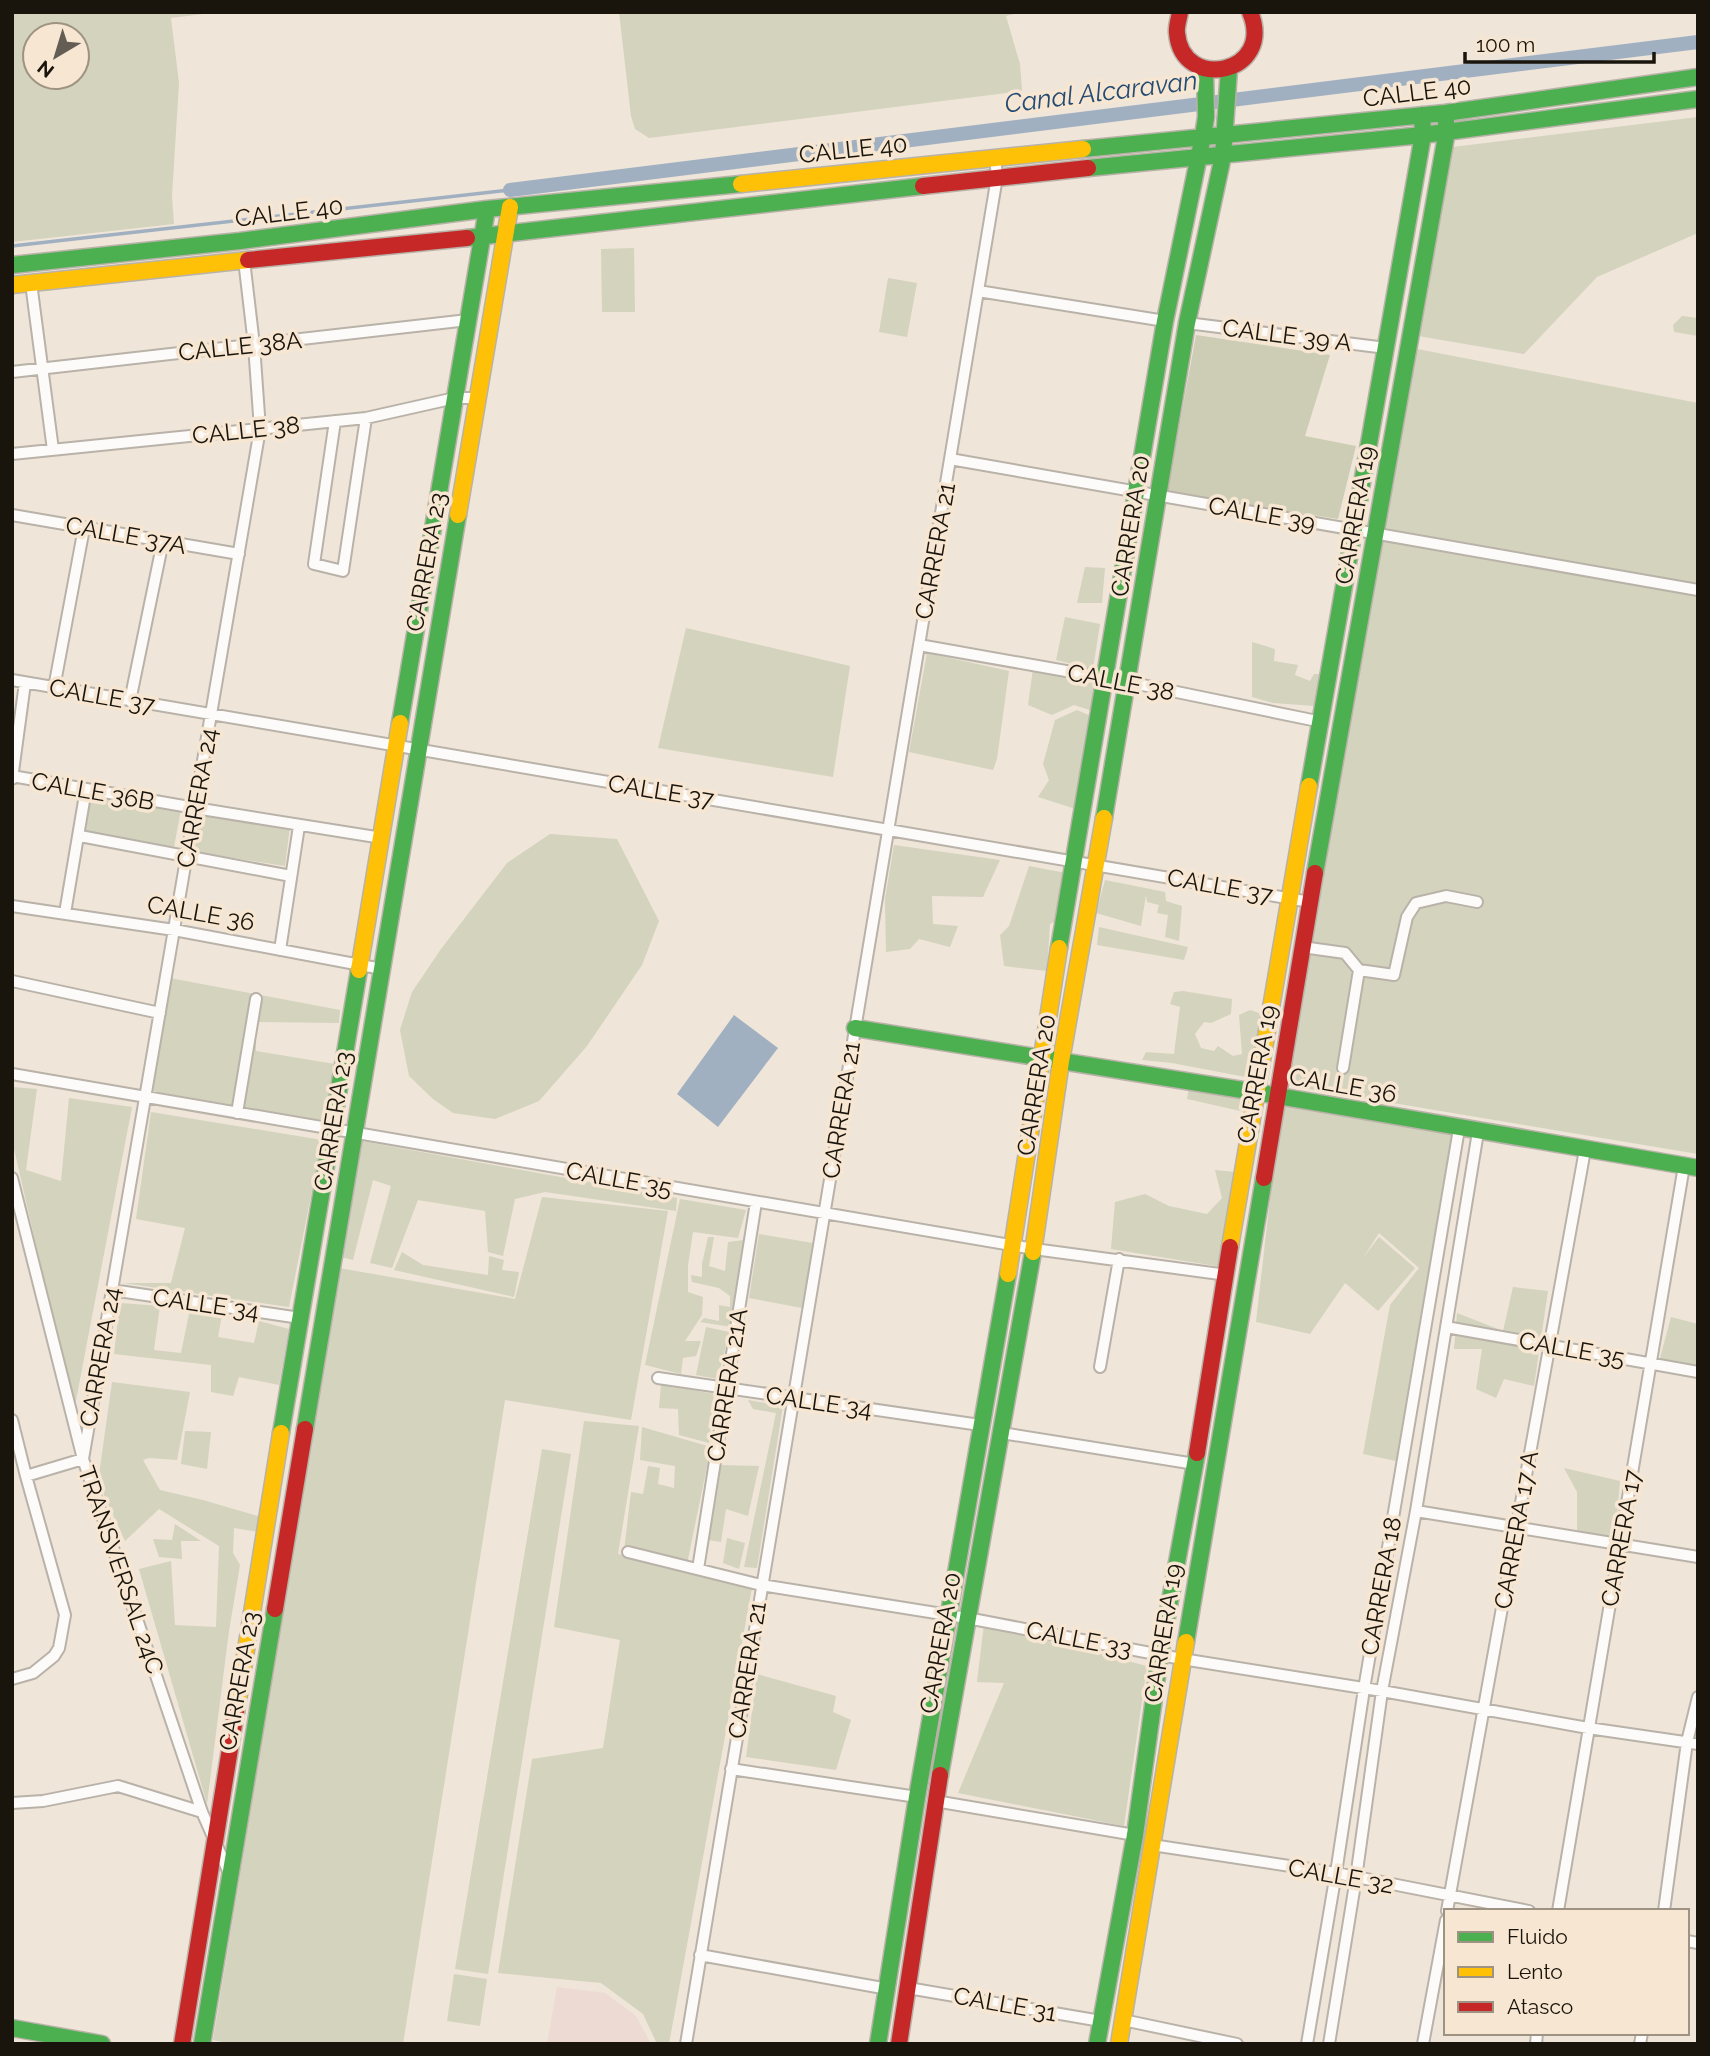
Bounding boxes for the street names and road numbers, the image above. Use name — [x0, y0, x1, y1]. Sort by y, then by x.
street label: CALLE 40 — [1361, 71, 1473, 113]
street label: CALLE 40 — [797, 129, 909, 169]
street label: CALLE 40 — [233, 191, 345, 233]
street label: CALLE 39 A — [1221, 313, 1353, 357]
street label: CALLE 38A — [177, 325, 303, 367]
street label: CALLE 38 — [191, 410, 301, 450]
street label: CARRERA 19 — [1329, 444, 1381, 586]
street label: CARRERA 20 — [1105, 453, 1155, 599]
street label: CARRERA 21 — [909, 480, 961, 622]
street label: CARRERA 23 — [399, 490, 453, 634]
street label: CALLE 39 — [1206, 490, 1318, 538]
street label: CALLE 37A — [63, 510, 189, 560]
street label: CALLE 38 — [1065, 657, 1177, 707]
street label: CALLE 37 — [47, 672, 157, 720]
street label: CARRERA 24 — [170, 726, 224, 870]
street label: CALLE 36B — [29, 766, 157, 816]
street label: CALLE 37 — [606, 768, 716, 814]
street label: CALLE 37 — [1165, 862, 1275, 910]
street label: CALLE 36 — [145, 889, 257, 937]
street label: CARRERA 19 — [1231, 1003, 1283, 1145]
street label: CARRERA 20 — [1011, 1012, 1061, 1158]
street label: CARRERA 21 — [816, 1039, 866, 1181]
street label: CARRERA 23 — [308, 1049, 358, 1193]
street label: CALLE 36 — [1287, 1061, 1399, 1109]
street label: CALLE 35 — [564, 1155, 674, 1203]
street label: CALLE 34 — [151, 1282, 261, 1326]
street label: CARRERA 24 — [73, 1285, 127, 1429]
street label: CARRERA 21A — [701, 1306, 753, 1464]
street label: CALLE 35 — [1517, 1325, 1627, 1373]
street label: CALLE 34 — [764, 1380, 874, 1424]
street label: CARRERA 17 A — [1488, 1449, 1544, 1611]
street label: TRANSVERSAL 24C — [72, 1462, 170, 1678]
street label: CARRERA 17 — [1595, 1467, 1647, 1609]
street label: CARRERA 18 — [1355, 1514, 1407, 1658]
street label: CARRERA 19 — [1138, 1562, 1188, 1704]
street label: CARRERA 20 — [913, 1570, 967, 1716]
street label: CARRERA 21 — [722, 1599, 772, 1741]
street label: CARRERA 23 — [212, 1609, 266, 1753]
street label: CALLE 33 — [1024, 1615, 1134, 1663]
street label: CALLE 32 — [1286, 1852, 1396, 1900]
street label: CALLE 31 — [951, 1981, 1059, 2027]

